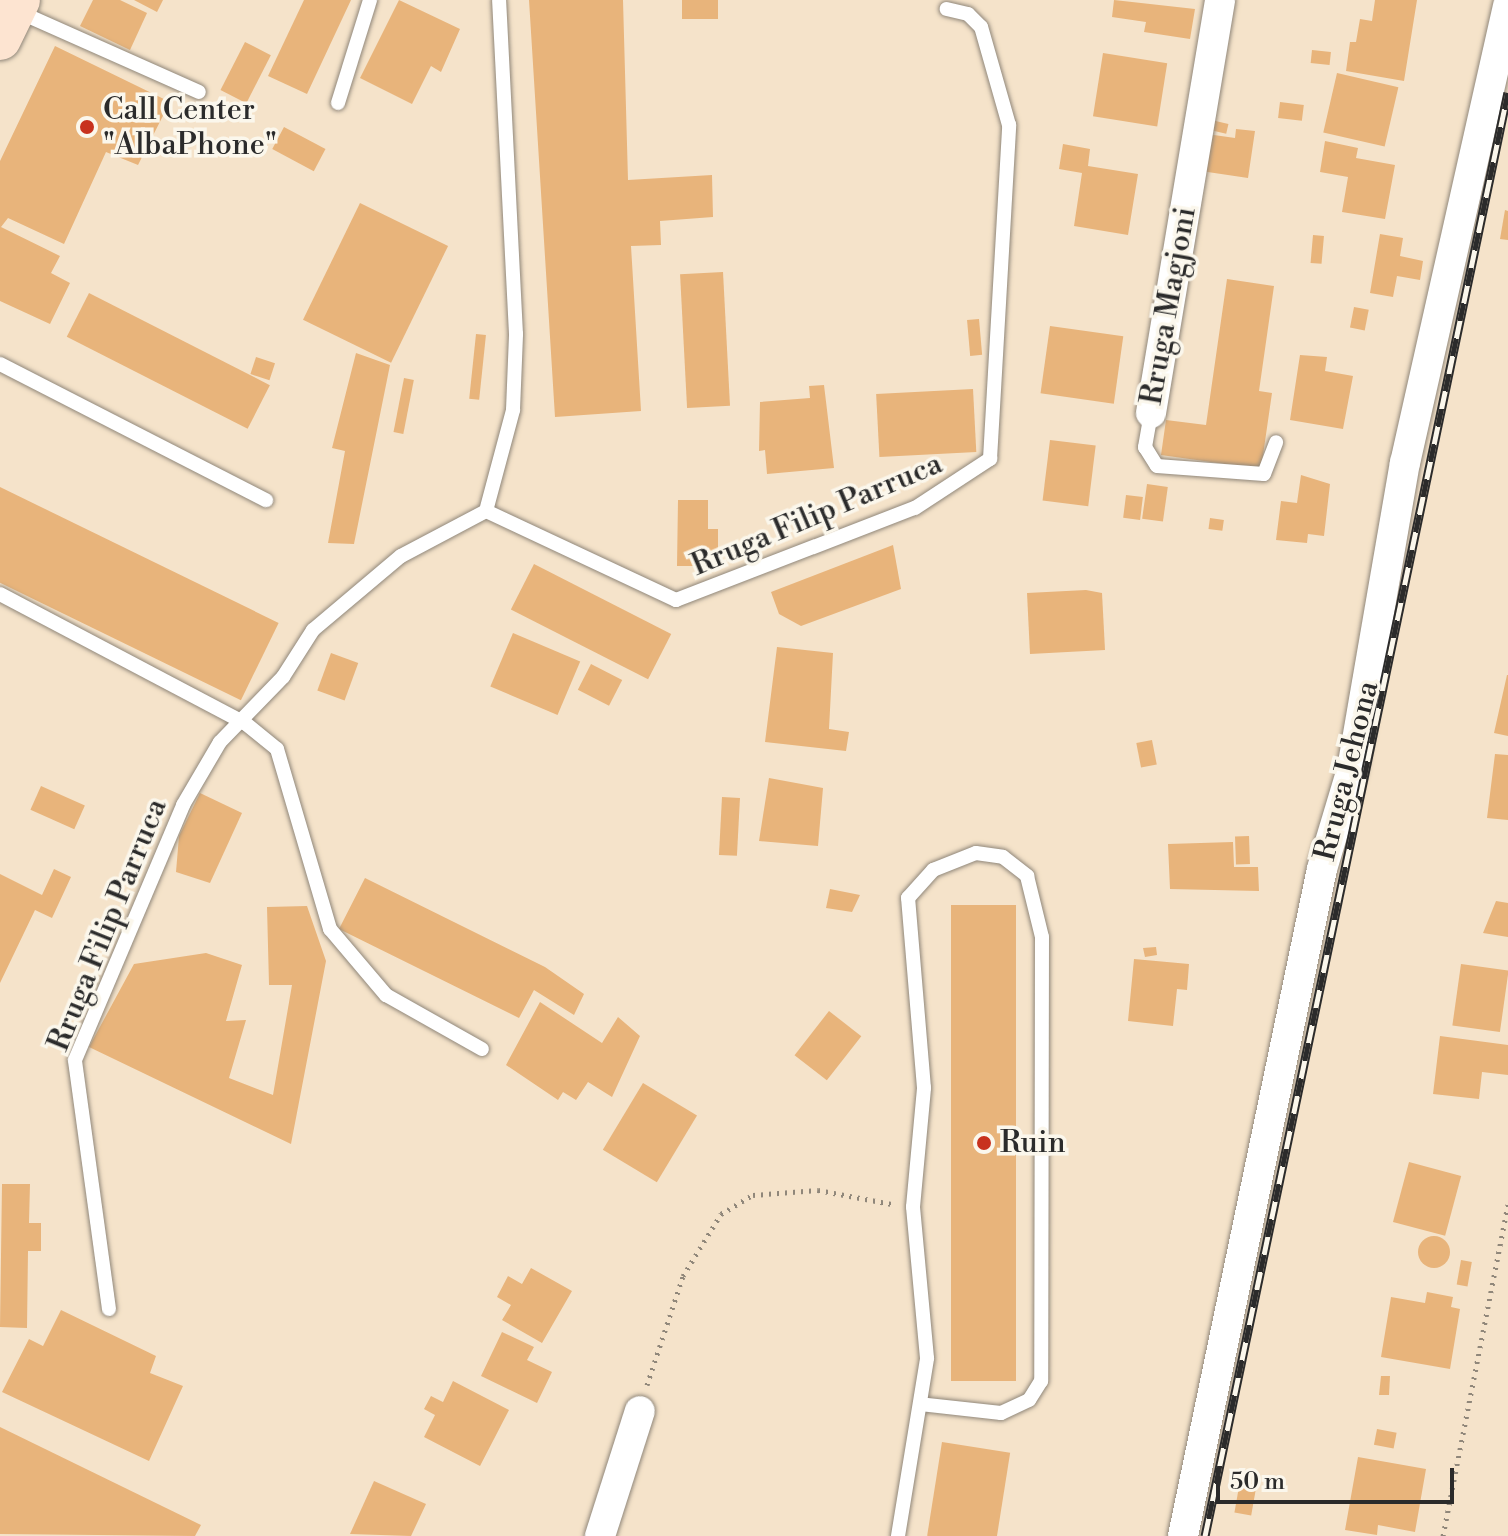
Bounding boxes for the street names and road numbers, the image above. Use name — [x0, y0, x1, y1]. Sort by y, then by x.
street label: Rruga Magjoni — [1134, 204, 1204, 408]
street label: Rruga Filip Parruca — [686, 446, 948, 584]
street label: Rruga Jehona — [1307, 677, 1387, 865]
street label: Rruga Filip Parruca — [41, 794, 175, 1056]

